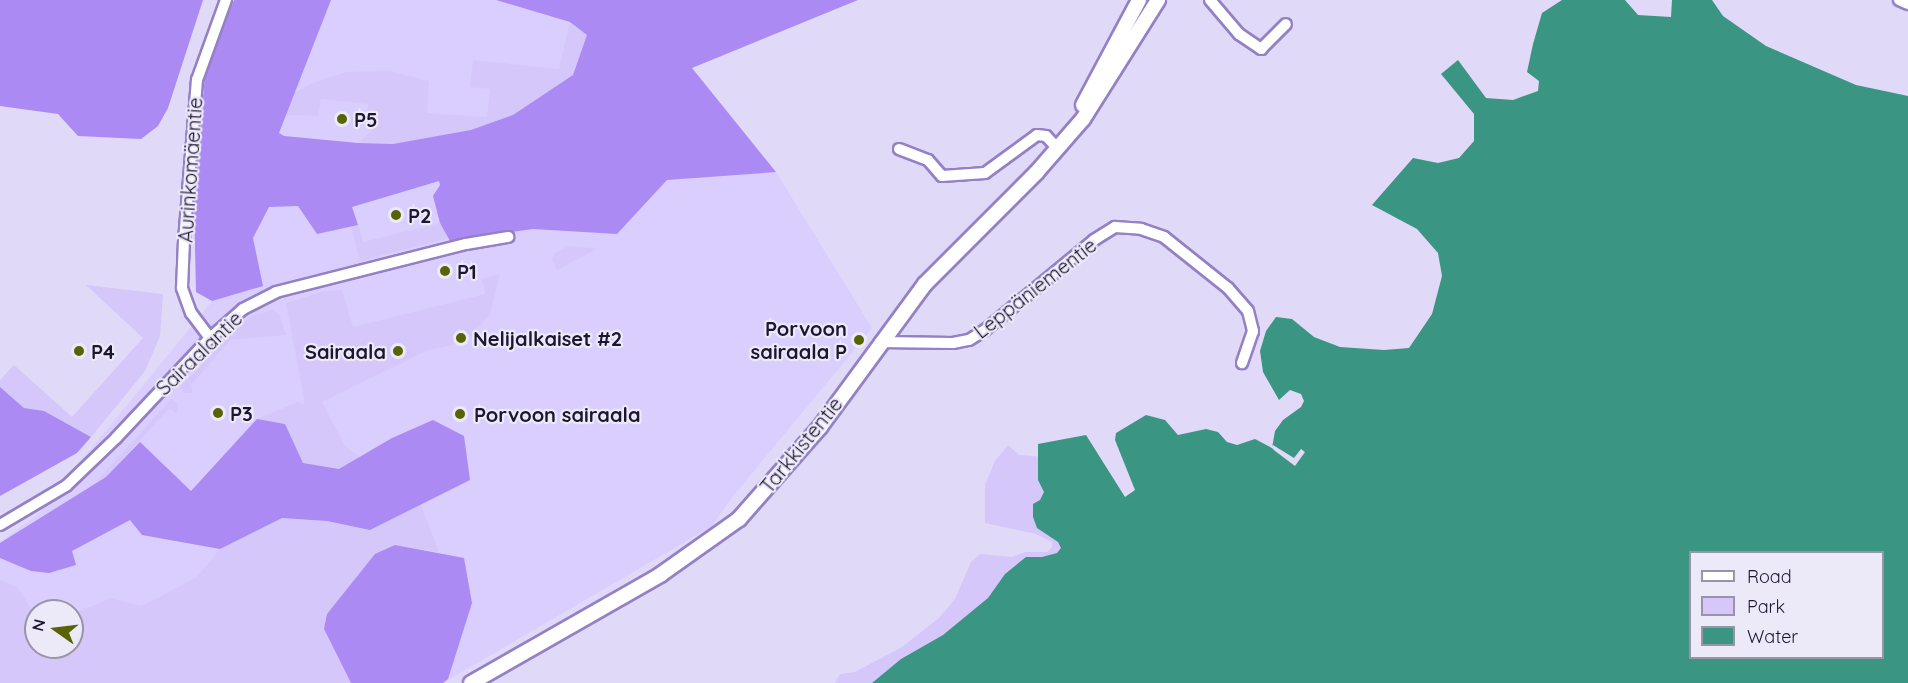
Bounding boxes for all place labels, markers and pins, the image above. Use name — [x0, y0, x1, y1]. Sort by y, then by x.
place label: P5 — [354, 107, 378, 131]
marker: P5 — [335, 112, 349, 126]
place label: P2 — [408, 203, 431, 227]
marker: P2 — [389, 208, 403, 222]
place label: P1 — [457, 259, 477, 283]
marker: P1 — [438, 264, 452, 278]
place label: Porvoon sairaala P — [751, 316, 847, 363]
place label: Nelijalkaiset #2 — [473, 326, 622, 350]
marker: Nelijalkaiset #2 — [454, 331, 468, 345]
marker: Porvoon sairaala P — [852, 333, 866, 347]
place label: P4 — [91, 339, 115, 363]
place label: Sairaala — [305, 339, 386, 363]
marker: P4 — [72, 344, 86, 358]
marker: Sairaala — [391, 344, 405, 358]
place label: P3 — [230, 401, 253, 425]
place label: Porvoon sairaala — [474, 402, 640, 426]
marker: Porvoon sairaala — [451, 405, 469, 423]
marker: P3 — [211, 406, 225, 420]

